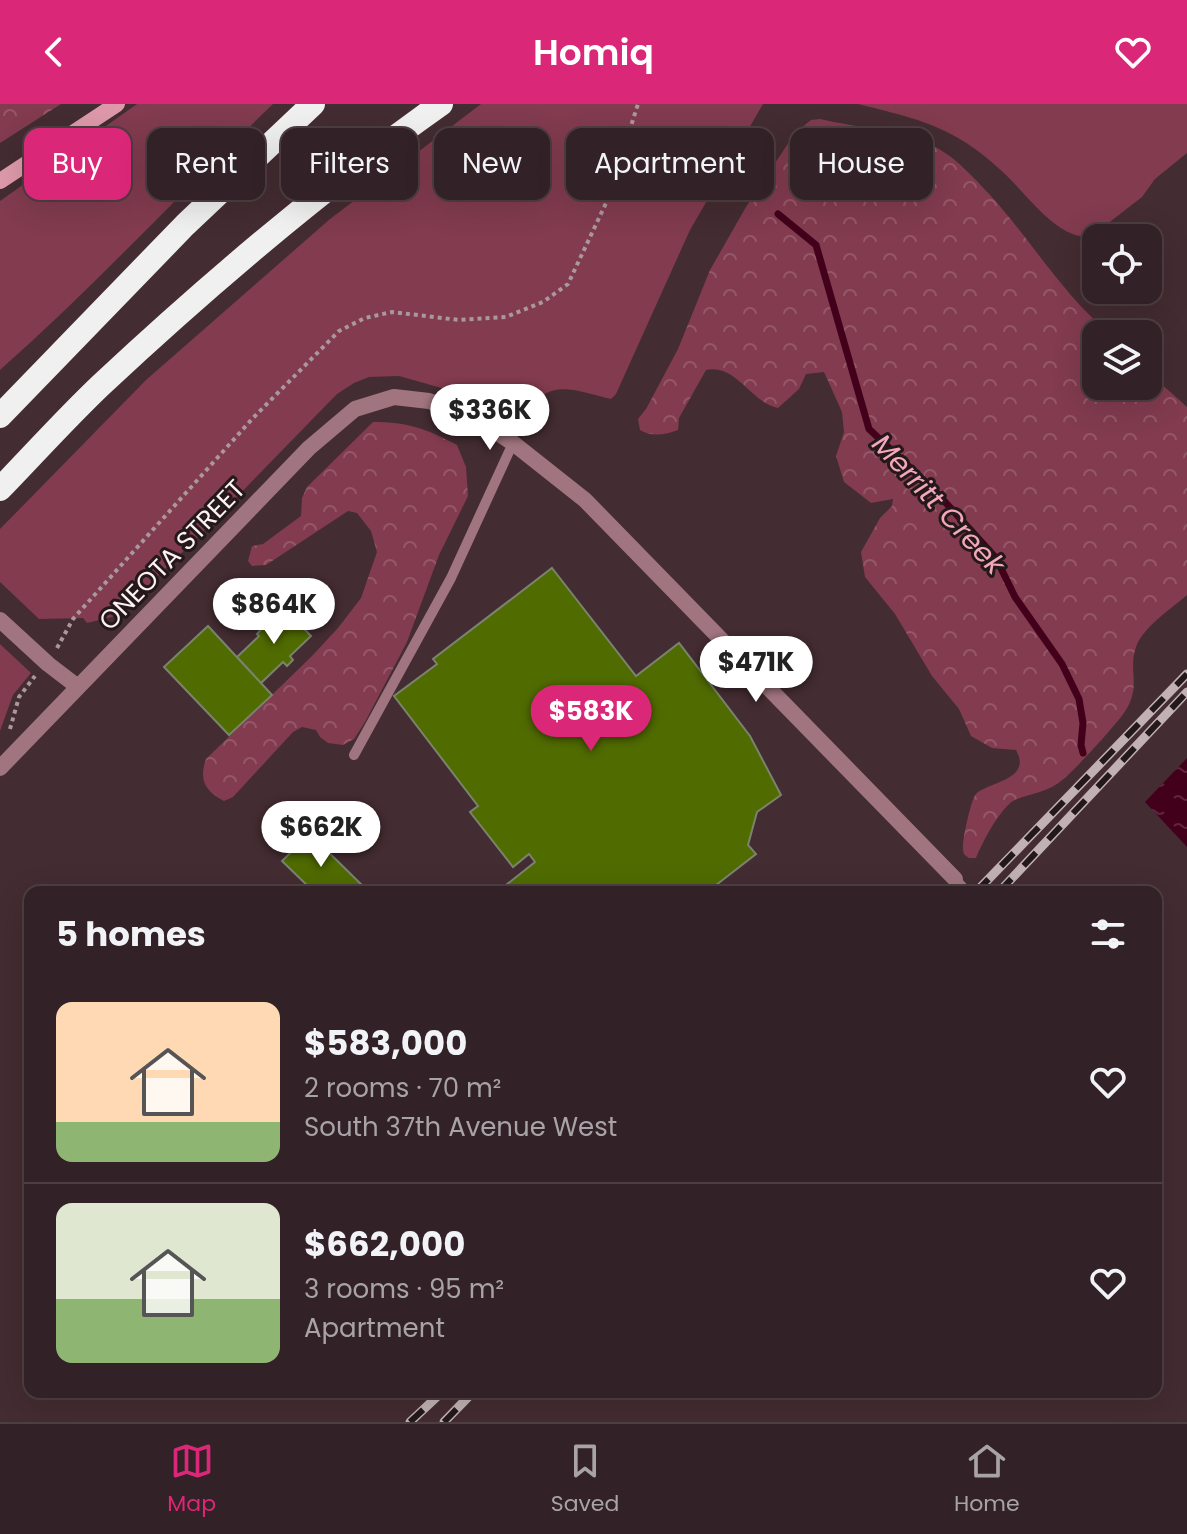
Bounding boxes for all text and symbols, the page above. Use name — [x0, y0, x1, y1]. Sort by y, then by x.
text: Homiq — [533, 27, 654, 78]
icon: back — [32, 30, 76, 74]
icon: heart — [1111, 30, 1155, 74]
chip: Buy — [24, 128, 131, 200]
chip: Rent — [147, 128, 265, 200]
chip: Filters — [281, 128, 418, 200]
chip: New — [434, 128, 550, 200]
chip: Apartment — [566, 128, 774, 200]
chip: House — [790, 128, 933, 200]
map controls — [1082, 224, 1162, 400]
button: locate — [1082, 224, 1162, 304]
button: layers — [1082, 320, 1162, 400]
pin: $336K — [434, 384, 546, 452]
text: $336K — [448, 392, 532, 428]
water label: Merritt Creek — [863, 426, 1015, 584]
street label: ONEOTA STREET — [91, 472, 253, 638]
pin: $864K — [218, 578, 330, 646]
text: $864K — [231, 586, 317, 622]
pin: $471K — [700, 636, 812, 704]
text: $471K — [718, 644, 794, 680]
pin: $583K — [535, 685, 647, 753]
text: $583K — [549, 693, 633, 729]
pin: $662K — [265, 801, 377, 869]
text: $662K — [279, 809, 363, 845]
text: 5 homes — [56, 910, 206, 958]
icon: filters — [1086, 912, 1130, 956]
text: $583,000 — [304, 1019, 467, 1067]
icon: home — [120, 1034, 216, 1130]
icon: heart — [1086, 1060, 1130, 1104]
text: 2 rooms · 70 m² — [304, 1070, 501, 1106]
text: South 37th Avenue West — [304, 1109, 617, 1145]
text: $662,000 — [304, 1220, 465, 1268]
icon: home — [120, 1235, 216, 1331]
icon: heart — [1086, 1261, 1130, 1305]
text: 3 rooms · 95 m² — [304, 1271, 504, 1307]
text: Apartment — [304, 1310, 445, 1346]
tab: Map — [167, 1439, 216, 1520]
tab: Saved — [551, 1439, 619, 1520]
tab: Home — [954, 1439, 1020, 1520]

